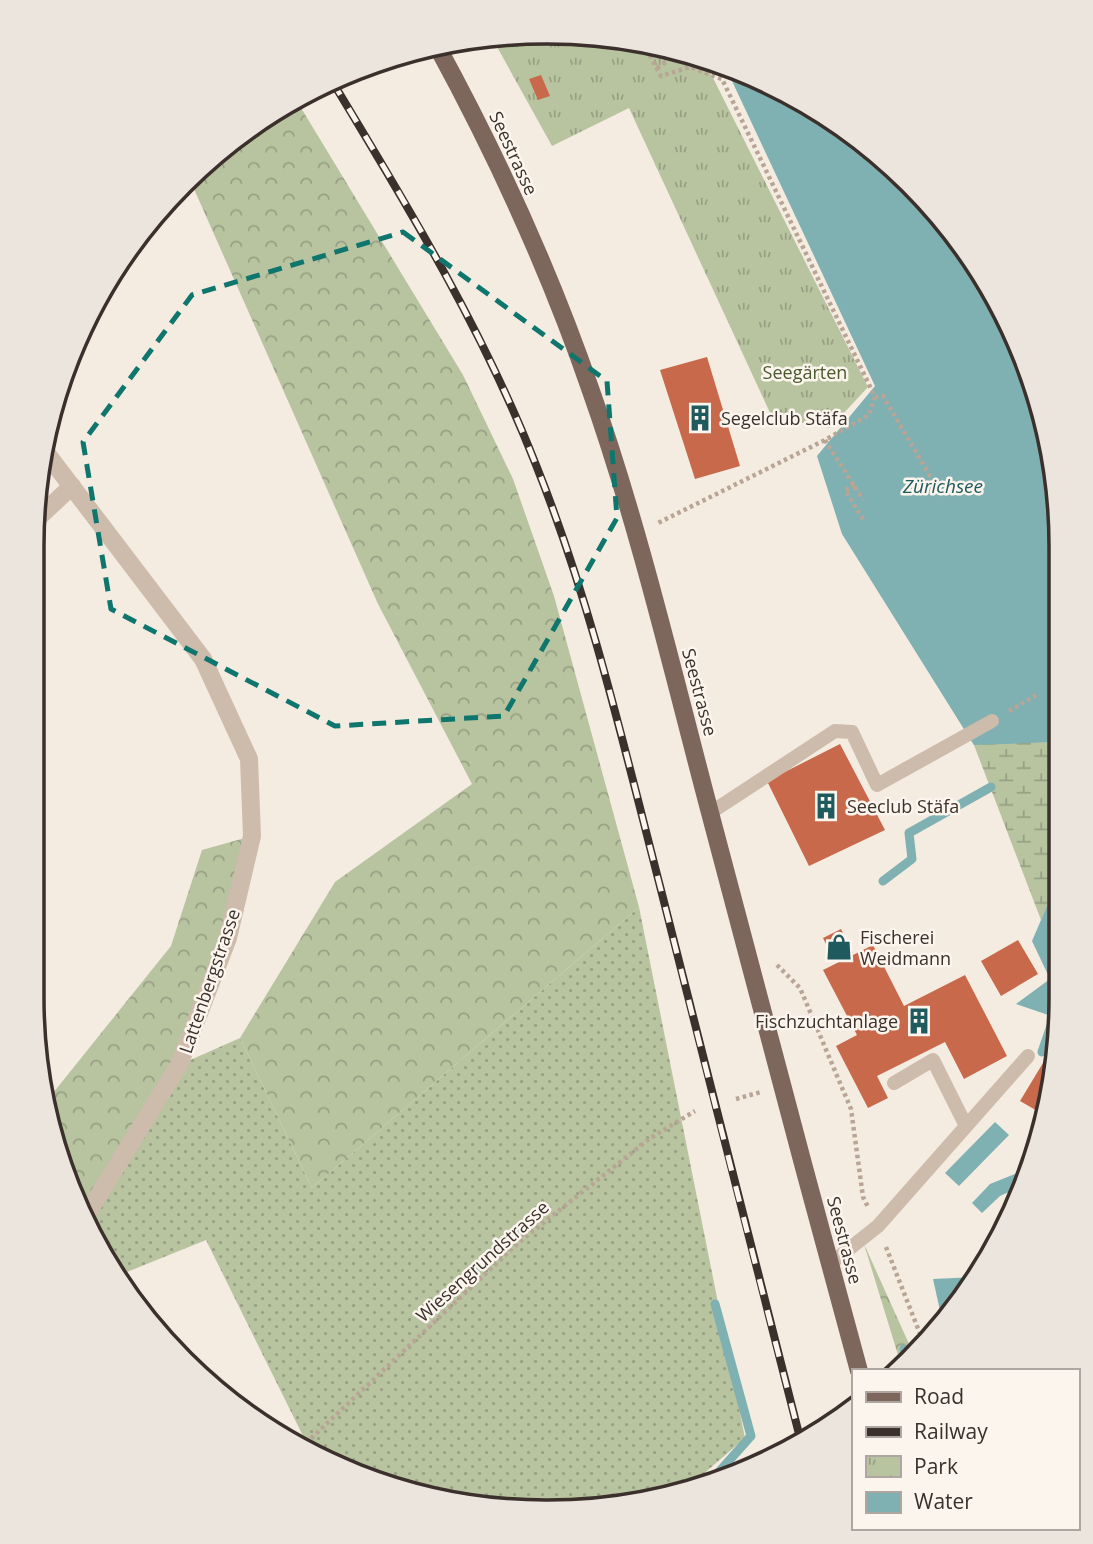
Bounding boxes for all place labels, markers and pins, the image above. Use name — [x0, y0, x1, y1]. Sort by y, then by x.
building icon: Segelclub Stäfa — [685, 403, 715, 433]
place label: Segelclub Stäfa — [721, 406, 848, 430]
building icon: Seeclub Stäfa — [811, 791, 841, 821]
place label: Seeclub Stäfa — [847, 794, 959, 818]
place label: Fischerei Weidmann — [860, 925, 951, 970]
shop icon: Fischerei Weidmann — [824, 932, 854, 962]
building icon: Fischzuchtanlage — [904, 1006, 934, 1036]
place label: Fischzuchtanlage — [755, 1009, 898, 1033]

